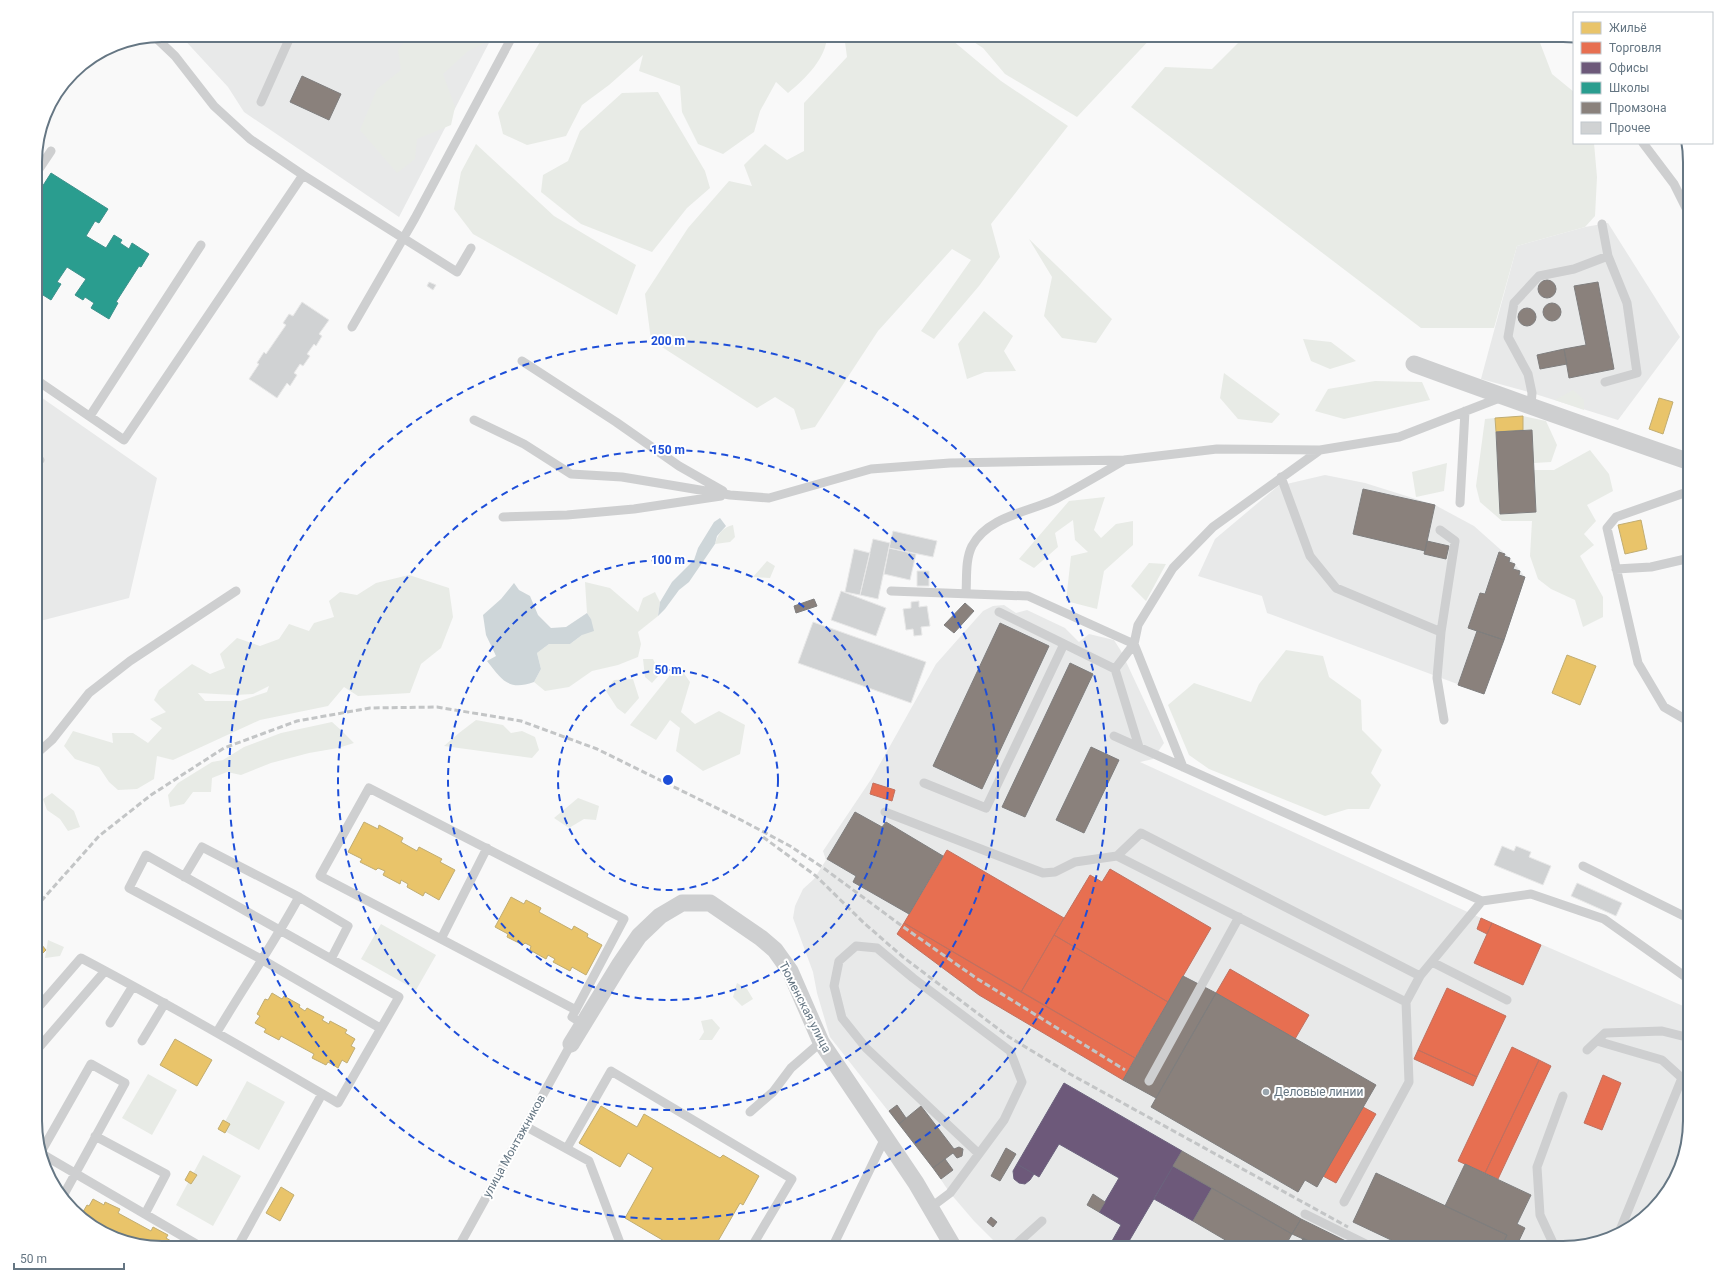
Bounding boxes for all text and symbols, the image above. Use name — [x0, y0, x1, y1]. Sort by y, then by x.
legend — [1573, 12, 1713, 144]
text: Жильё — [1609, 21, 1647, 35]
text: Торговля — [1609, 41, 1661, 55]
text: Офисы — [1609, 61, 1649, 75]
text: Школы — [1609, 81, 1650, 95]
text: Промзона — [1609, 101, 1666, 115]
text: Прочее — [1609, 121, 1650, 135]
text: 200 m — [651, 334, 685, 348]
text: 150 m — [651, 443, 685, 457]
text: 100 m — [651, 553, 685, 567]
text: 50 m — [654, 663, 682, 677]
centre of rings — [661, 773, 675, 787]
street label: Тюменская улица — [776, 959, 834, 1055]
place label: Деловые линии — [1274, 1085, 1363, 1099]
marker: Деловые линии — [1261, 1087, 1271, 1097]
street label: улица Монтажников — [480, 1092, 548, 1200]
scale bar — [14, 1245, 124, 1271]
text: 50 m — [20, 1252, 47, 1266]

